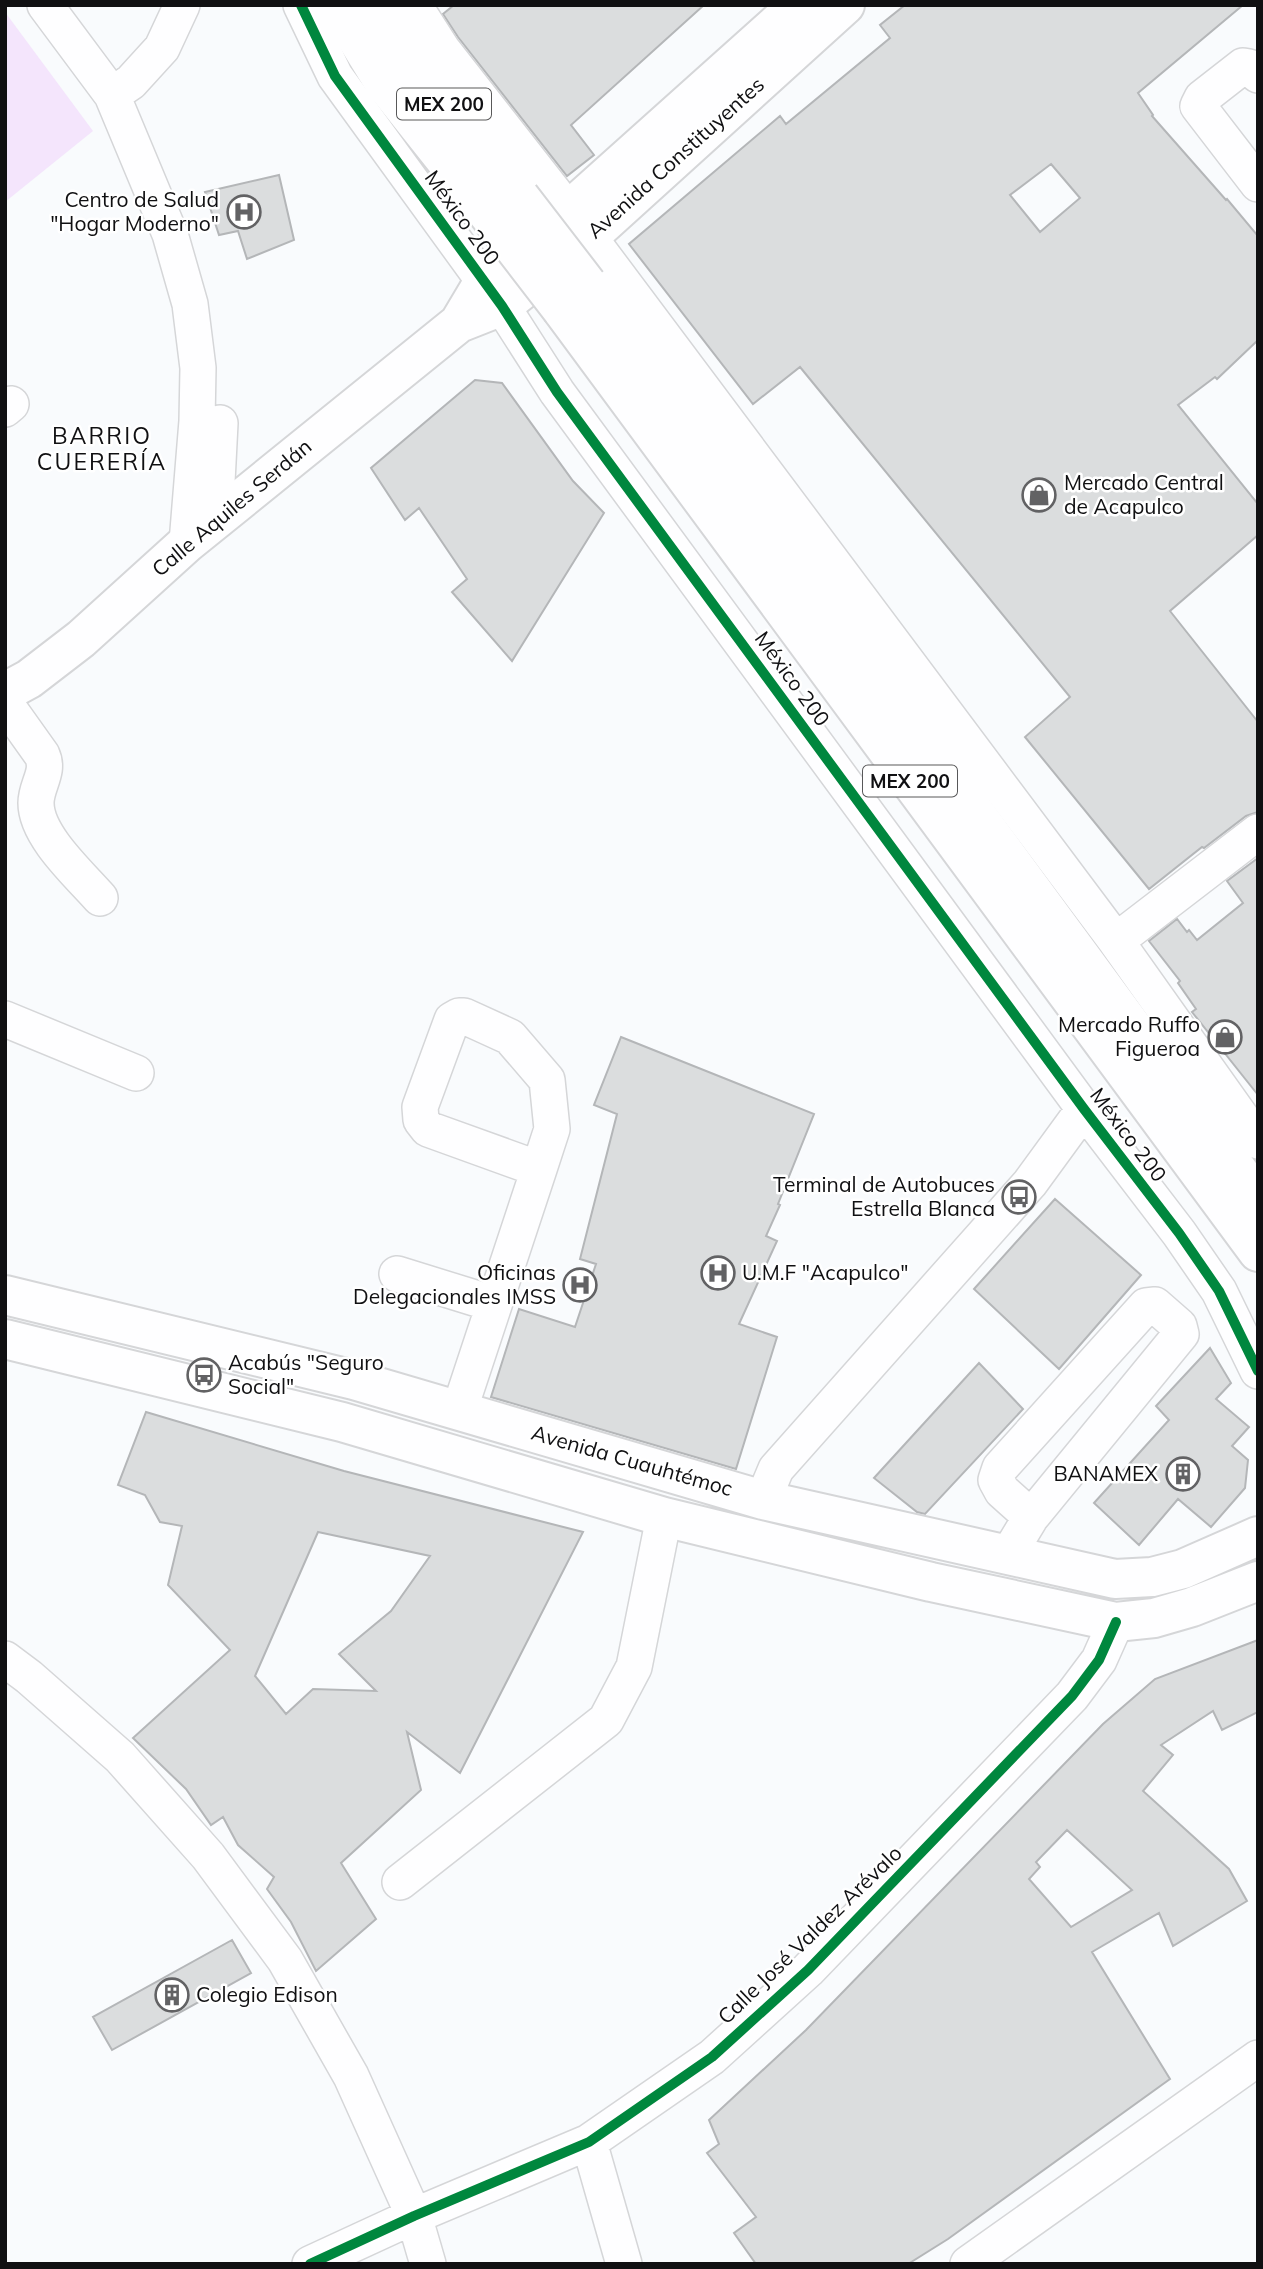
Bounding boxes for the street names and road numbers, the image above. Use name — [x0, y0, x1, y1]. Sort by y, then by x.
street label: Avenida Constituyentes — [581, 71, 769, 244]
road number: MEX 200 — [397, 88, 491, 120]
street label: México 200 — [420, 165, 506, 270]
street label: Calle Aquiles Serdán — [146, 433, 316, 582]
street label: México 200 — [750, 626, 836, 731]
road number: MEX 200 — [863, 766, 957, 796]
street label: México 200 — [1085, 1082, 1173, 1187]
street label: Avenida Cuauhtémoc — [529, 1419, 736, 1501]
street label: Calle José Valdez Arévalo — [712, 1840, 907, 2029]

